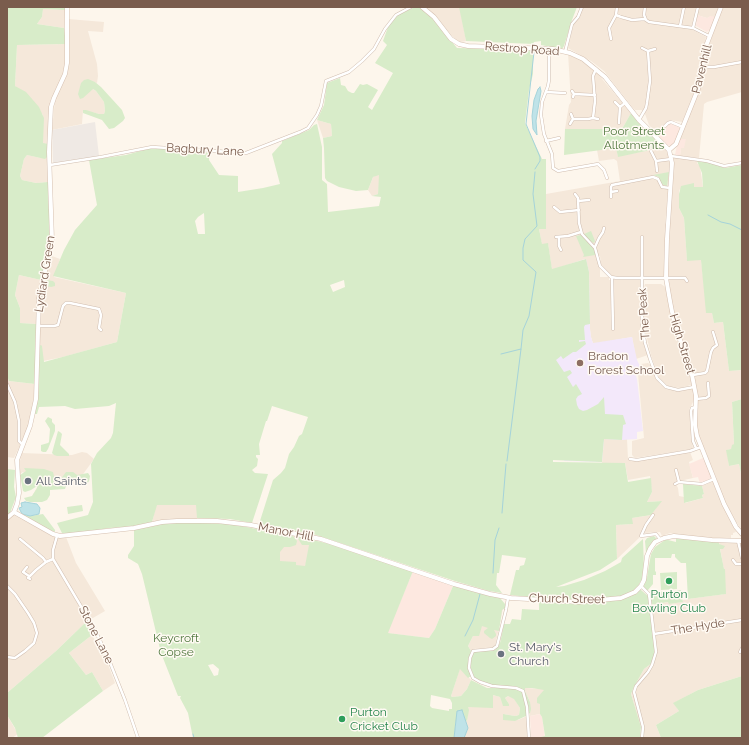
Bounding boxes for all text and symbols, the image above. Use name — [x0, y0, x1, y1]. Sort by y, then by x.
street label: Restrop Road — [484, 39, 560, 59]
street label: Pavenhill — [689, 43, 715, 95]
park label: Poor Street Allotments — [603, 124, 665, 152]
street label: Bagbury Lane — [166, 141, 244, 159]
street label: Lydiard Green — [32, 235, 58, 313]
street label: The Peak — [635, 288, 653, 340]
street label: High Street — [666, 312, 698, 376]
place label: Bradon Forest School — [588, 349, 664, 377]
marker: Bradon Forest School — [575, 358, 585, 368]
place label: All Saints — [36, 474, 87, 488]
marker: All Saints — [23, 476, 33, 486]
street label: Manor Hill — [257, 520, 315, 544]
marker: Purton Bowling Club — [664, 576, 674, 586]
place label: Purton Bowling Club — [632, 587, 706, 615]
street label: Church Street — [529, 591, 605, 607]
street label: Stone Lane — [75, 604, 117, 666]
street label: The Hyde — [670, 616, 726, 638]
park label: Keycroft Copse — [153, 631, 199, 659]
place label: St. Mary's Church — [509, 640, 561, 668]
marker: St. Mary's Church — [496, 649, 506, 659]
place label: Purton Cricket Club — [350, 705, 418, 733]
marker: Purton Cricket Club — [337, 714, 347, 724]

